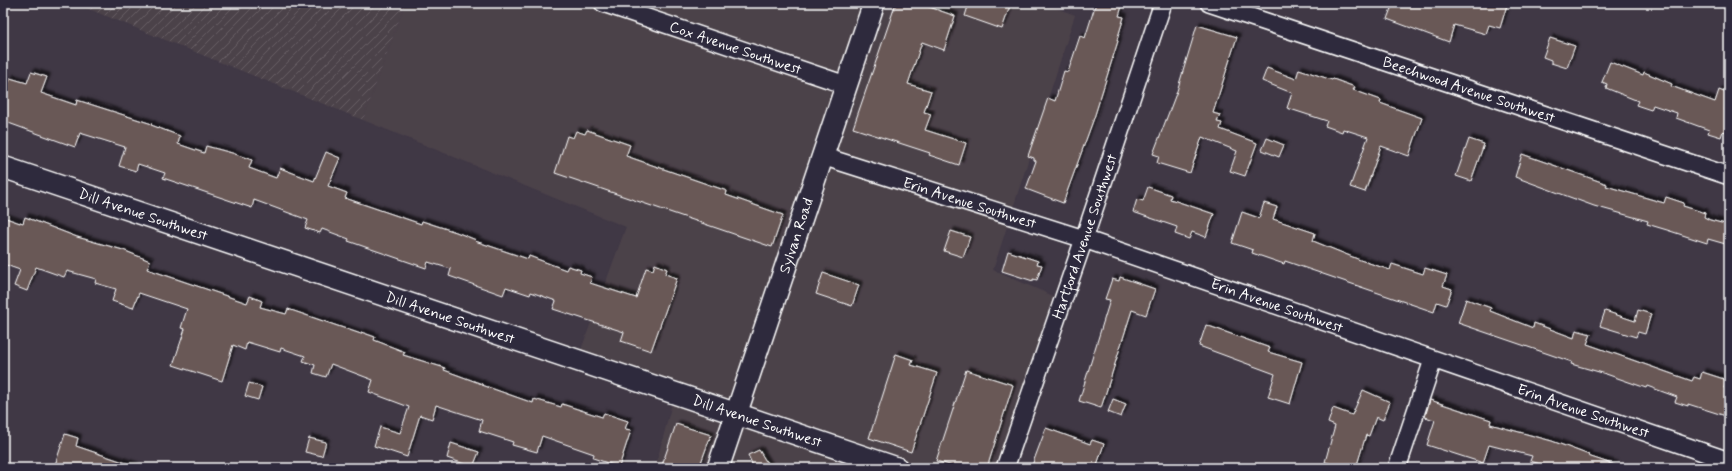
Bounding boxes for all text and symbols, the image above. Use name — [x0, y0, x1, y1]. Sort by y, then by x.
street label: Cox Avenue Southwest — [667, 17, 805, 81]
street label: Beechwood Avenue Southwest — [1380, 52, 1558, 129]
street label: Hartford Avenue Southwest — [1048, 151, 1123, 322]
street label: Erin Avenue Southwest — [900, 173, 1039, 234]
street label: Dill Avenue Southwest — [76, 184, 211, 246]
street label: Sylvan Road — [775, 196, 819, 276]
street label: Erin Avenue Southwest — [1208, 274, 1346, 339]
street label: Dill Avenue Southwest — [383, 287, 518, 350]
street label: Erin Avenue Southwest — [1514, 380, 1653, 444]
street label: Dill Avenue Southwest — [690, 391, 825, 453]

